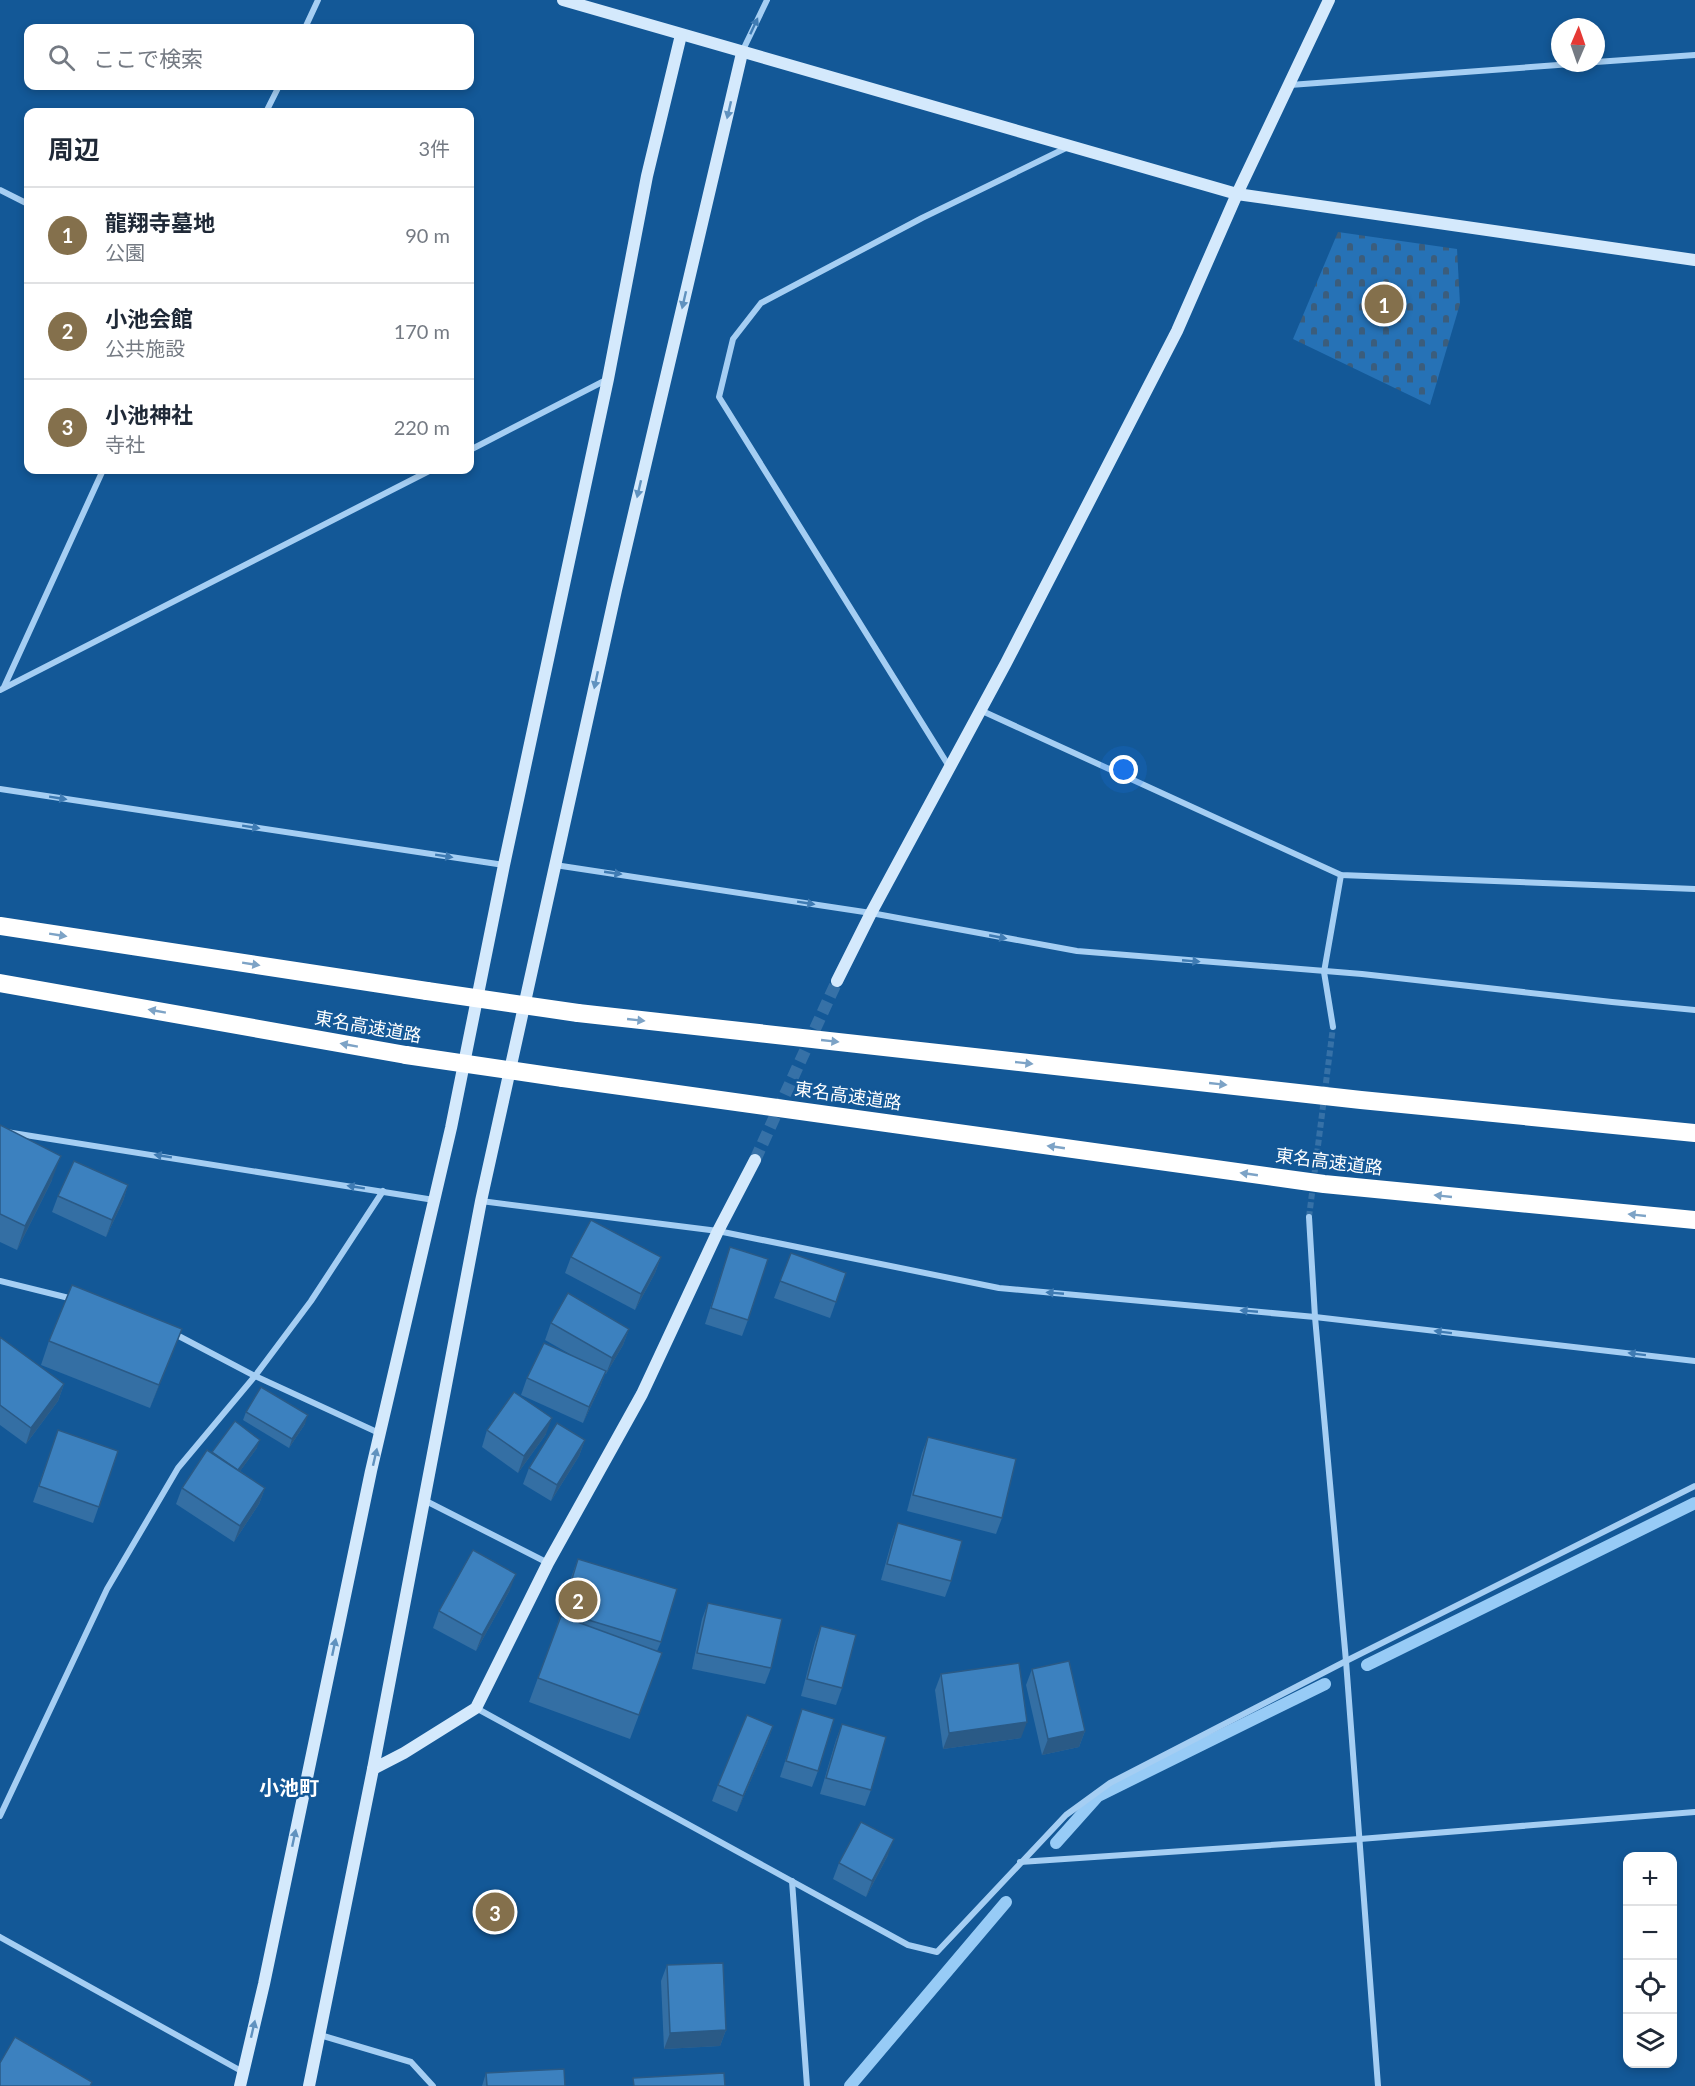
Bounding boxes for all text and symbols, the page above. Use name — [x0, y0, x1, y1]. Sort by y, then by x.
one-way arrow — [750, 18, 759, 35]
north arrow — [1551, 18, 1605, 72]
search box — [24, 24, 474, 90]
icon: search — [45, 41, 78, 74]
text: ここで検索 — [93, 45, 203, 72]
one-way arrow — [723, 101, 733, 119]
text: 周辺 — [48, 133, 100, 165]
text: 3件 — [418, 136, 450, 160]
text: 龍翔寺墓地 — [105, 209, 215, 236]
text: 1 — [62, 223, 73, 247]
text: 90 m — [405, 223, 450, 247]
text: 公園 — [105, 240, 145, 264]
pin: 1 — [1364, 282, 1404, 326]
one-way arrow — [679, 290, 688, 309]
text: 小池会館 — [105, 305, 193, 332]
text: 2 — [62, 319, 73, 343]
text: 170 m — [394, 319, 450, 343]
text: 公共施設 — [105, 336, 185, 360]
text: 小池神社 — [105, 401, 193, 428]
text: 3 — [62, 415, 73, 439]
text: 220 m — [394, 415, 450, 439]
text: 寺社 — [105, 432, 145, 456]
one-way arrow — [634, 480, 644, 499]
one-way arrow — [591, 670, 600, 689]
your location — [1109, 755, 1138, 784]
one-way arrow — [48, 793, 67, 802]
one-way arrow — [241, 822, 260, 831]
one-way arrow — [434, 851, 453, 860]
one-way arrow — [604, 869, 623, 878]
one-way arrow — [797, 898, 816, 907]
one-way arrow — [48, 930, 67, 939]
one-way arrow — [989, 933, 1008, 942]
one-way arrow — [1182, 956, 1201, 966]
one-way arrow — [241, 960, 260, 969]
one-way arrow — [147, 1006, 166, 1015]
street label: 東名高速道路 — [313, 1006, 423, 1046]
one-way arrow — [627, 1015, 646, 1024]
one-way arrow — [821, 1036, 840, 1046]
one-way arrow — [339, 1040, 358, 1049]
one-way arrow — [1015, 1058, 1034, 1068]
street label: 東名高速道路 — [793, 1077, 903, 1113]
one-way arrow — [1208, 1079, 1227, 1089]
one-way arrow — [1046, 1142, 1065, 1151]
street label: 東名高速道路 — [1274, 1144, 1384, 1179]
one-way arrow — [154, 1152, 173, 1161]
one-way arrow — [1239, 1169, 1258, 1178]
one-way arrow — [346, 1182, 365, 1191]
one-way arrow — [1433, 1191, 1452, 1201]
one-way arrow — [1627, 1210, 1646, 1220]
one-way arrow — [1046, 1288, 1065, 1298]
one-way arrow — [1240, 1306, 1259, 1316]
one-way arrow — [1434, 1327, 1453, 1337]
one-way arrow — [1627, 1350, 1646, 1359]
one-way arrow — [370, 1447, 380, 1466]
pin: 2 — [558, 1578, 598, 1622]
one-way arrow — [330, 1638, 339, 1657]
district label: 小池町 — [259, 1775, 319, 1799]
one-way arrow — [290, 1829, 299, 1848]
map controls — [1623, 1852, 1677, 2068]
button: + — [1623, 1852, 1677, 1906]
pin: 3 — [476, 1890, 514, 1934]
button: − — [1623, 1906, 1677, 1960]
button: locate — [1623, 1960, 1677, 2014]
button: layers — [1623, 2014, 1677, 2068]
one-way arrow — [249, 2020, 259, 2038]

